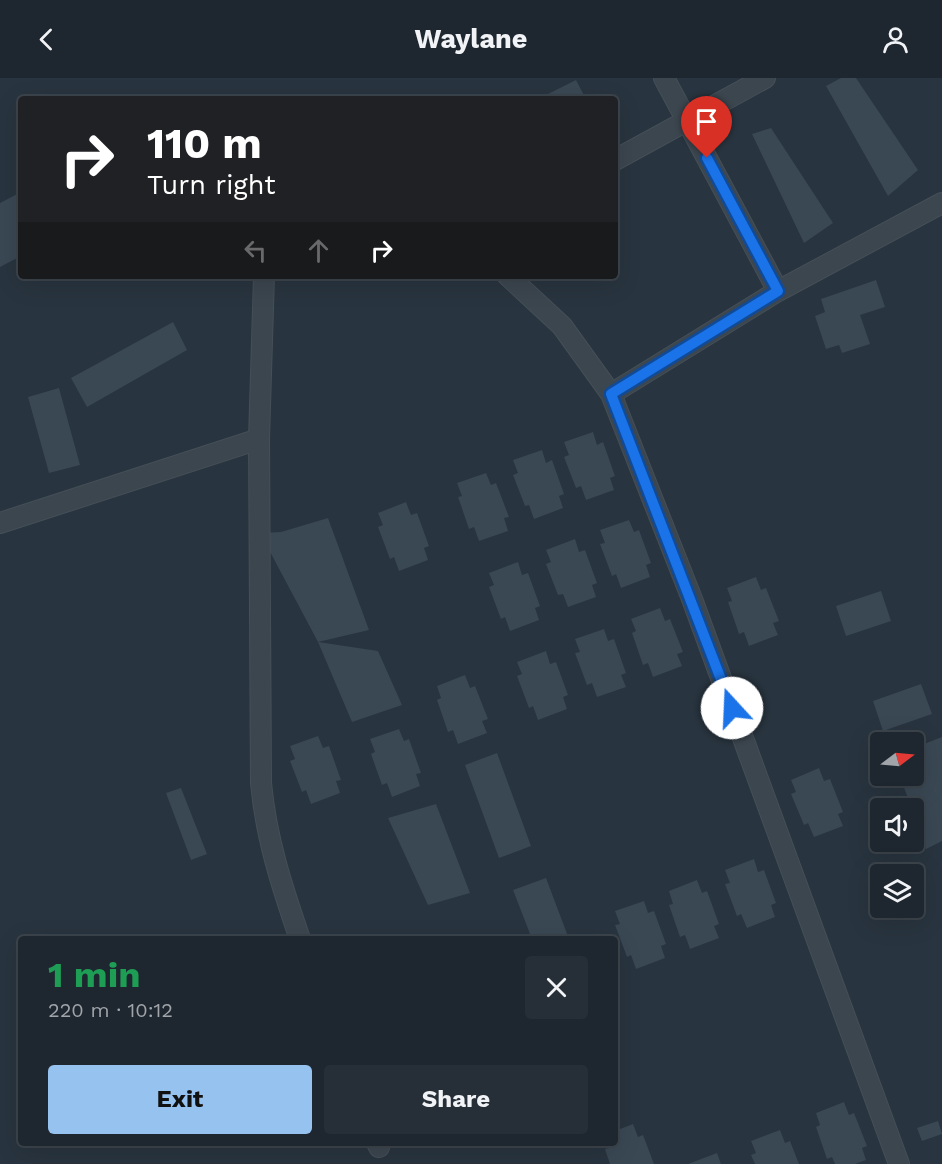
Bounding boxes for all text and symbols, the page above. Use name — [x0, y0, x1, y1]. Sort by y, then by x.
icon: back — [30, 23, 63, 56]
text: Waylane — [415, 23, 527, 55]
icon: person — [879, 23, 912, 56]
pin — [681, 96, 732, 158]
icon: arrive — [690, 105, 723, 138]
text: 110 m — [147, 119, 262, 168]
icon: right — [48, 120, 126, 198]
text: Turn right — [147, 169, 276, 201]
icon: left — [239, 234, 272, 267]
icon: ahead — [302, 234, 335, 267]
icon: right — [365, 234, 398, 267]
position arrow — [700, 676, 764, 740]
north arrow — [870, 732, 924, 786]
map controls — [870, 732, 924, 918]
button: sound — [870, 798, 924, 852]
button: layers — [870, 864, 924, 918]
text: 1 min — [48, 954, 140, 996]
button: close — [525, 956, 588, 1019]
text: 220 m · 10:12 — [48, 998, 173, 1022]
button: Exit — [48, 1065, 312, 1134]
button: Share — [324, 1065, 588, 1134]

